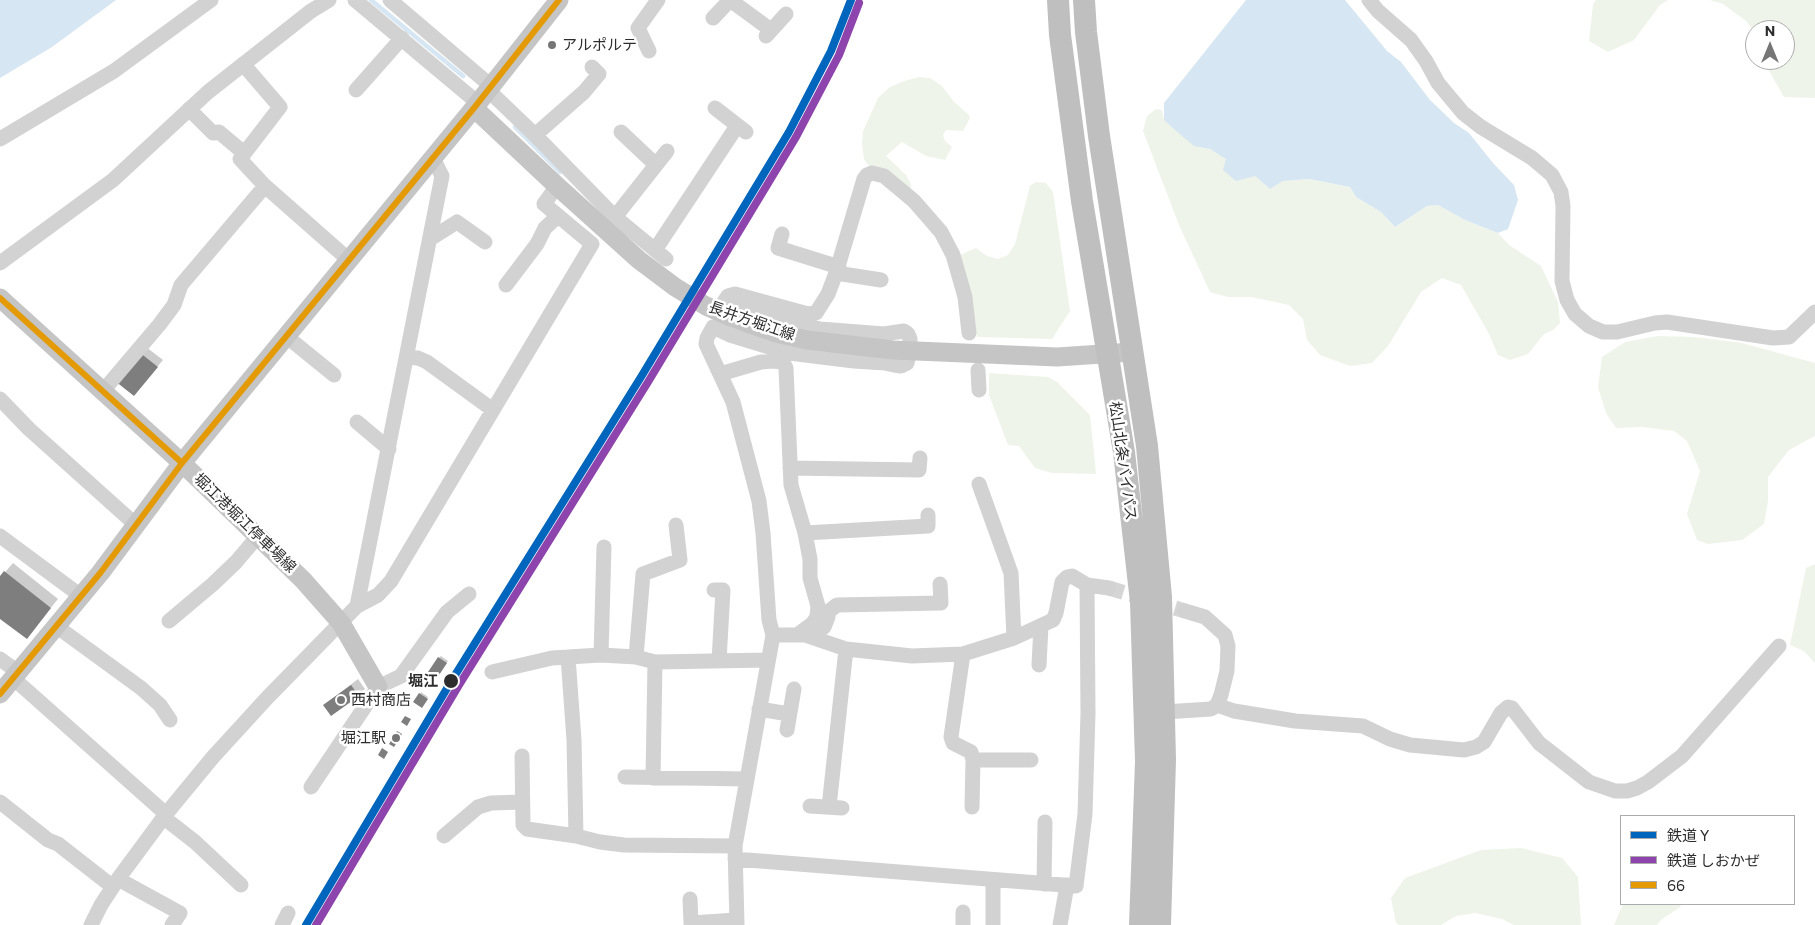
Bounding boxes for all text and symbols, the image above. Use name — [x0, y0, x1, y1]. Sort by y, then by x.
north arrow — [1745, 20, 1795, 70]
text: N — [1765, 22, 1775, 39]
place label: アルポルテ — [562, 36, 637, 54]
marker: アルポルテ — [546, 39, 558, 51]
street label: 長井方堀江線 — [707, 298, 797, 344]
street label: 松山北条バイパス — [1106, 400, 1140, 522]
street label: 堀江港堀江停車場線 — [190, 470, 300, 576]
place label: 堀江 — [408, 672, 438, 690]
marker: 堀江 — [442, 672, 460, 690]
place label: 西村商店 — [351, 691, 411, 709]
marker: 西村商店 — [335, 694, 347, 706]
place label: 堀江駅 — [341, 729, 386, 747]
marker: 堀江駅 — [390, 732, 402, 744]
legend — [1620, 815, 1795, 905]
text: 鉄道 Y — [1667, 826, 1710, 844]
text: 鉄道 しおかぜ — [1667, 851, 1760, 869]
text: 66 — [1667, 876, 1685, 894]

